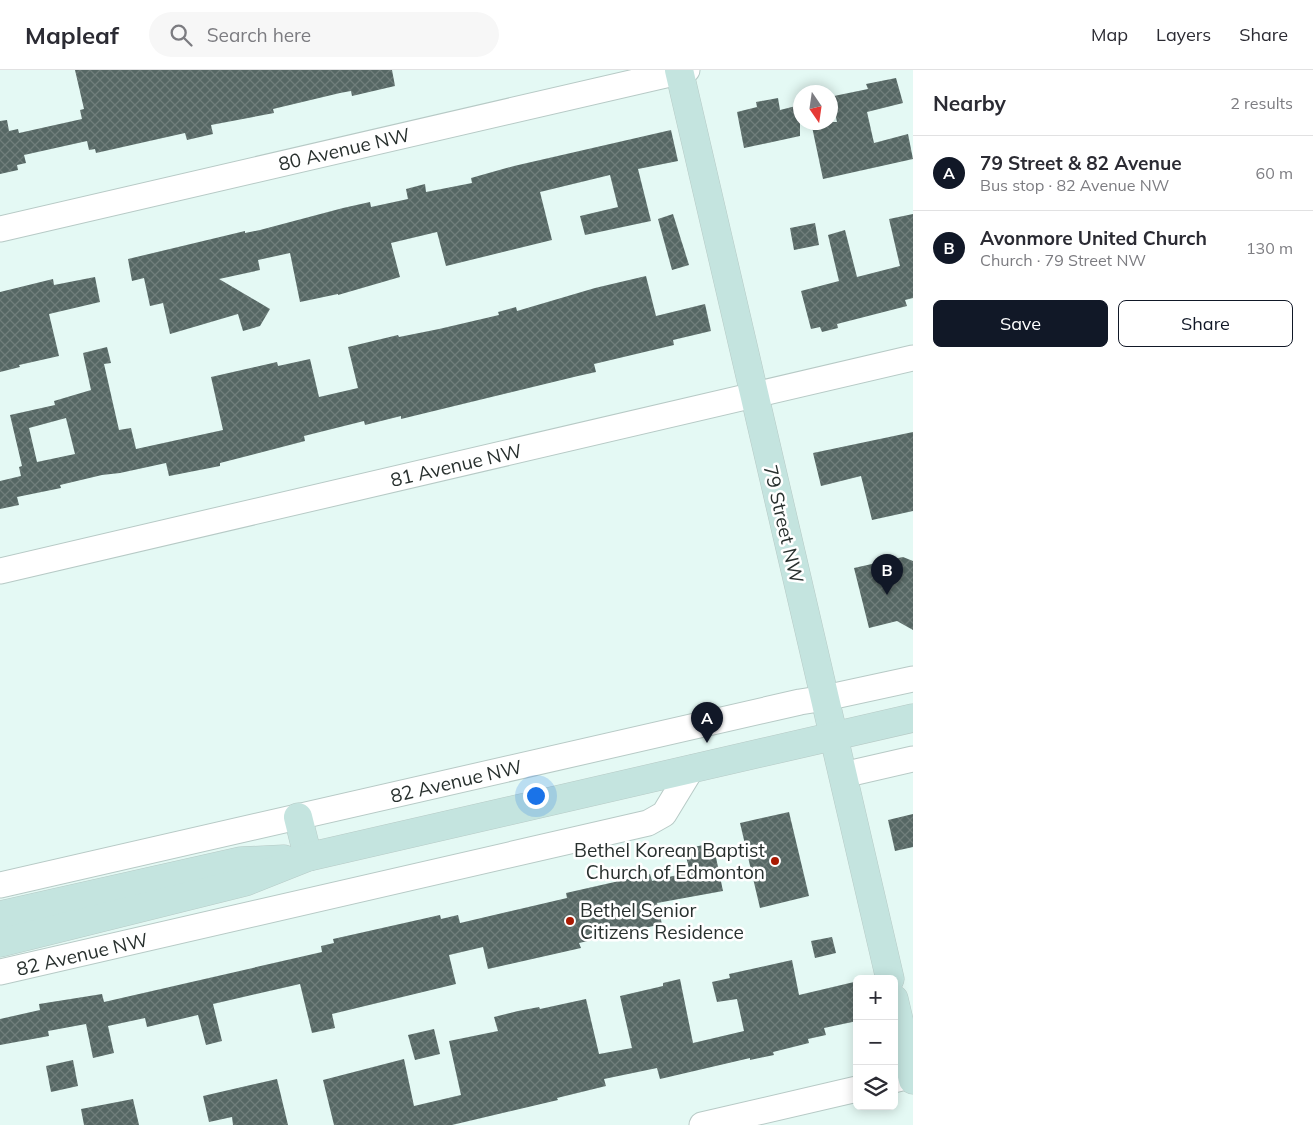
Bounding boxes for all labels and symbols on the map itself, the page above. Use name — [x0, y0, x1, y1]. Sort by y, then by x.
north arrow — [793, 85, 838, 130]
street label: 80 Avenue NW — [276, 122, 412, 176]
street label: 81 Avenue NW — [388, 438, 524, 492]
street label: 79 Street NW — [759, 463, 809, 585]
pin: B — [871, 554, 903, 595]
pin: A — [691, 702, 723, 743]
street label: 82 Avenue NW — [388, 754, 524, 808]
your location — [523, 783, 549, 809]
place label: Bethel Korean Baptist Church of Edmonton — [574, 838, 765, 884]
marker: Bethel Korean Baptist Church of Edmonton — [769, 855, 781, 867]
place label: Bethel Senior Citizens Residence — [580, 898, 744, 944]
marker: Bethel Senior Citizens Residence — [564, 915, 576, 927]
street label: 82 Avenue NW — [14, 927, 150, 981]

